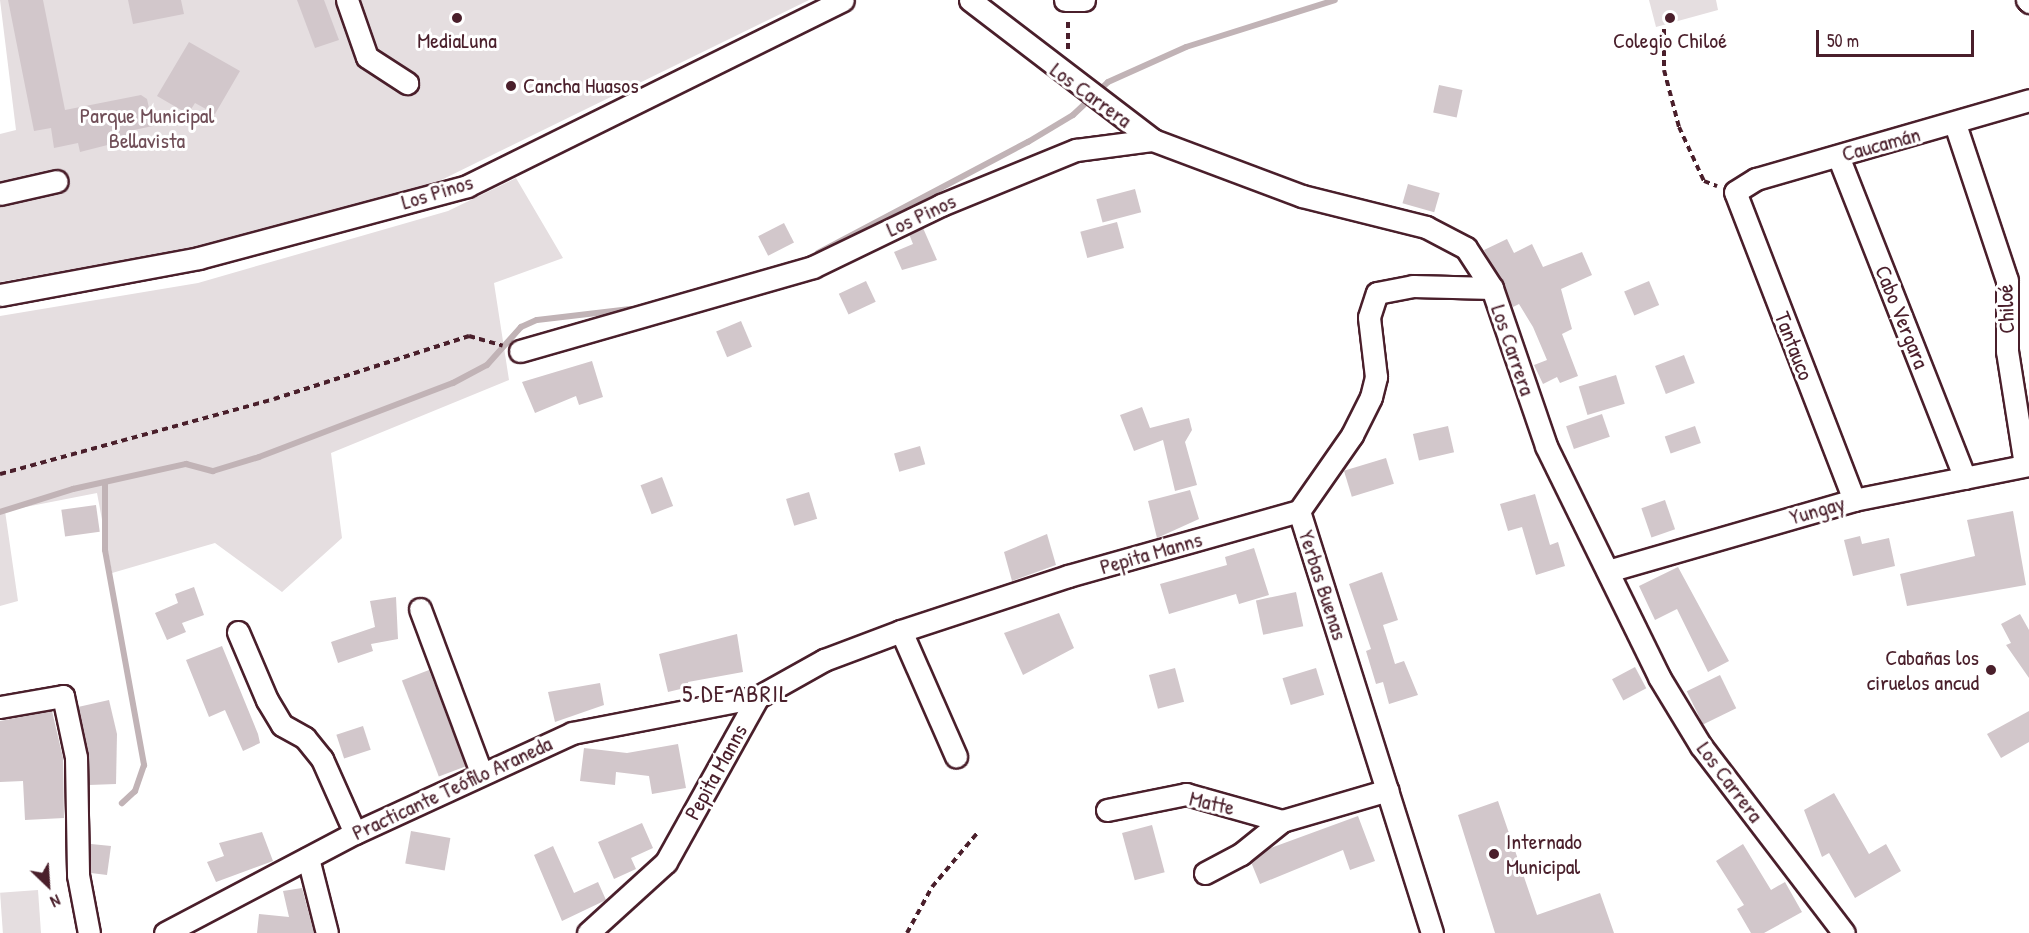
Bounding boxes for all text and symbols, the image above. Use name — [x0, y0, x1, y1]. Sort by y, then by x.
marker: MediaLuna — [450, 11, 464, 25]
marker: Colegio Chiloé — [1663, 11, 1677, 25]
scale bar — [1819, 18, 1976, 56]
place label: MediaLuna — [417, 28, 497, 54]
place label: Colegio Chiloé — [1613, 28, 1727, 54]
text: 50 m — [1827, 28, 1859, 53]
street label: Los Carrera — [1045, 57, 1137, 133]
place label: Cancha Huasos — [523, 73, 639, 99]
marker: Cancha Huasos — [504, 79, 518, 93]
park label: Parque Municipal Bellavista — [80, 102, 214, 154]
street label: Caucamán — [1839, 121, 1923, 167]
street label: Los Pinos — [398, 169, 476, 215]
street label: Los Pinos — [882, 188, 960, 242]
street label: Cabo Vergara — [1869, 262, 1935, 372]
street label: Chiloé — [1992, 284, 2020, 334]
street label: Los Carrera — [1485, 301, 1541, 399]
street label: Tantauco — [1769, 308, 1819, 384]
street label: Yungay — [1786, 490, 1848, 530]
street label: Pepita Manns — [1097, 526, 1205, 580]
street label: Yerbas Buenas — [1293, 527, 1353, 643]
place label: Cabañas los ciruelos ancud — [1867, 644, 1979, 696]
marker: Cabañas los ciruelos ancud — [1984, 663, 1998, 677]
district label: 5 DE ABRIL — [682, 680, 790, 708]
street label: Pepita Manns — [679, 720, 753, 824]
street label: Practicante Teófilo Araneda — [348, 730, 556, 846]
street label: Los Carrera — [1691, 737, 1769, 827]
street label: Matte — [1187, 785, 1237, 821]
place label: Internado Municipal — [1506, 828, 1582, 879]
marker: Internado Municipal — [1487, 847, 1501, 861]
north arrow — [18, 855, 78, 915]
text: N — [47, 890, 64, 913]

